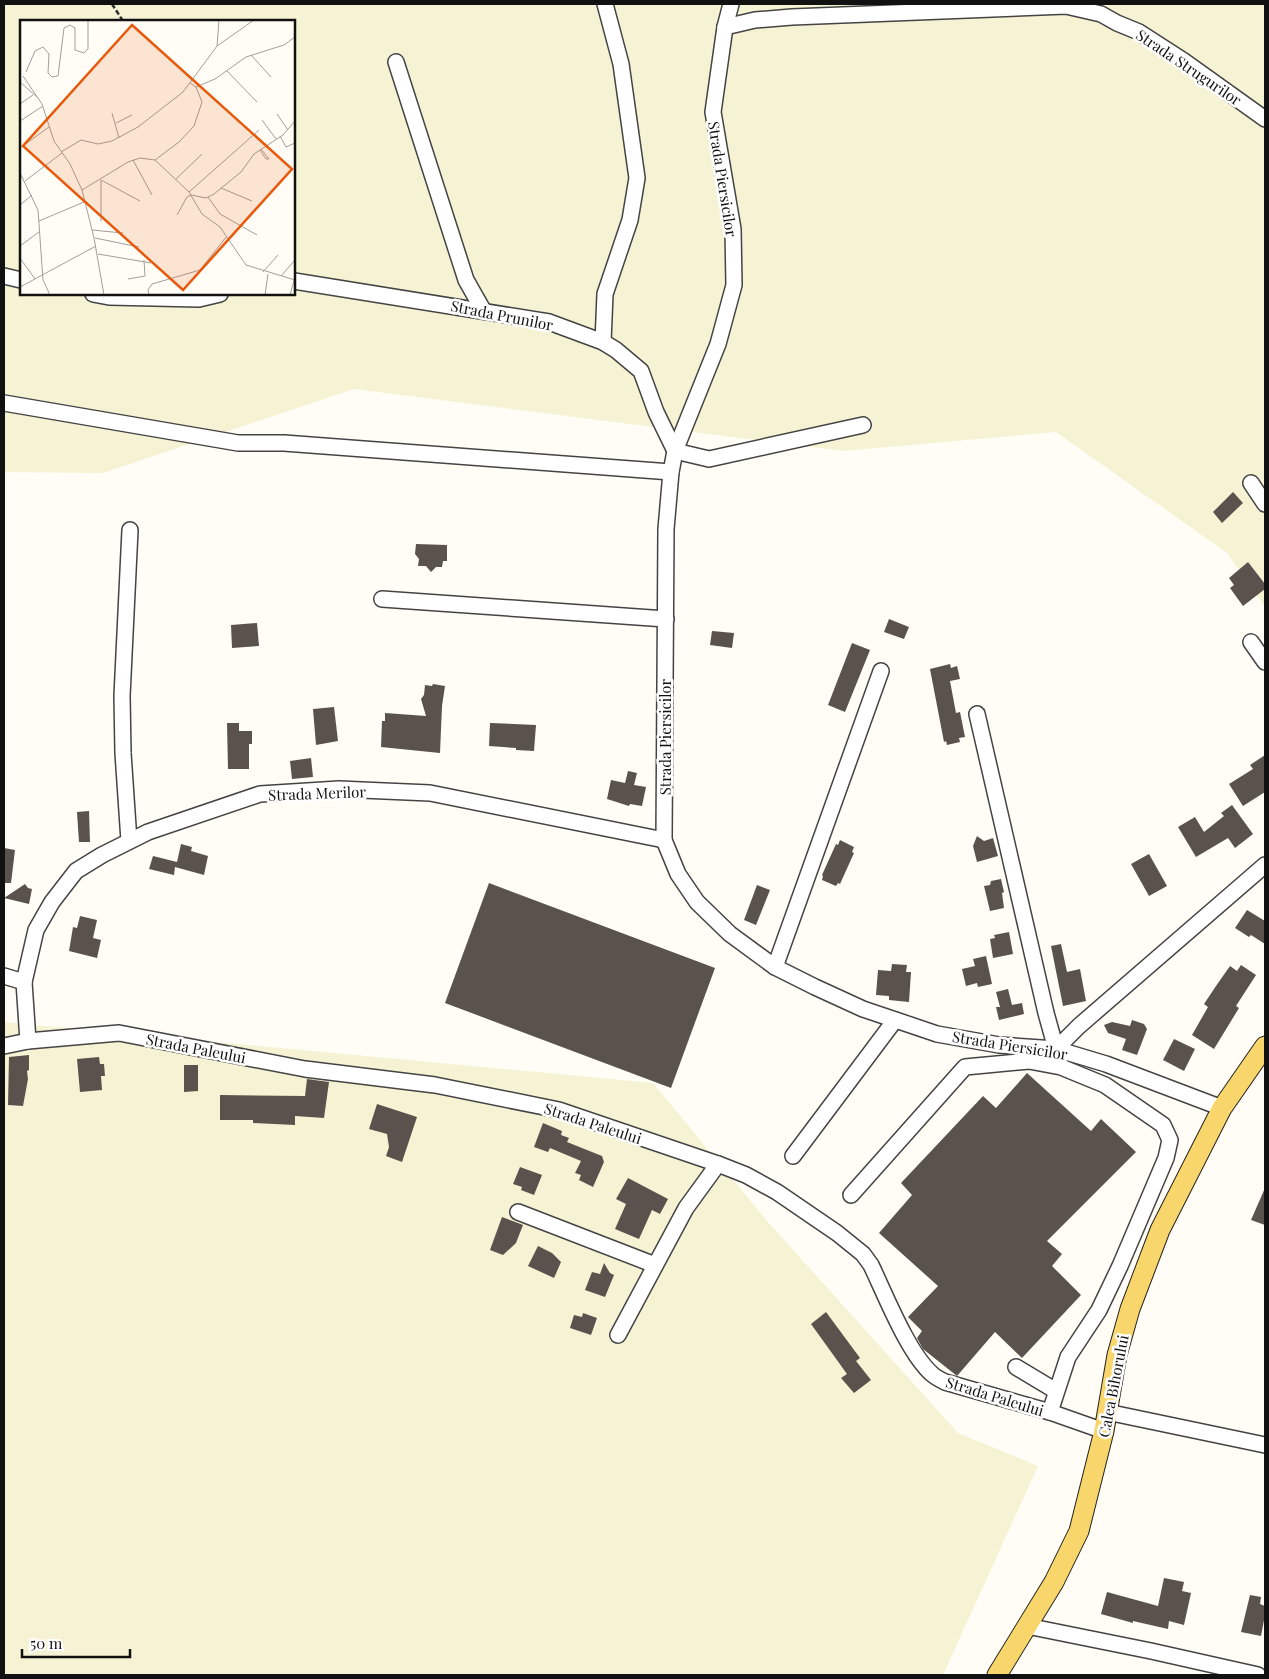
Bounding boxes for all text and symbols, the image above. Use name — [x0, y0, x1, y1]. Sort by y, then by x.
inset map — [20, 20, 295, 295]
street label: Strada Strugurilor — [1132, 24, 1246, 110]
street label: Strada Piersicilor — [704, 120, 742, 238]
street label: Strada Prunilor — [449, 295, 555, 335]
street label: Strada Piersicilor — [655, 678, 675, 795]
street label: Strada Merilor — [268, 781, 367, 805]
street label: Strada Piersicilor — [951, 1026, 1069, 1064]
street label: Strada Paleului — [144, 1029, 248, 1068]
street label: Strada Paleului — [542, 1098, 645, 1148]
street label: Calea Bihorului — [1093, 1332, 1133, 1439]
street label: Strada Paleului — [944, 1372, 1047, 1421]
scale bar — [22, 1626, 130, 1658]
text: 50 m — [30, 1633, 63, 1653]

